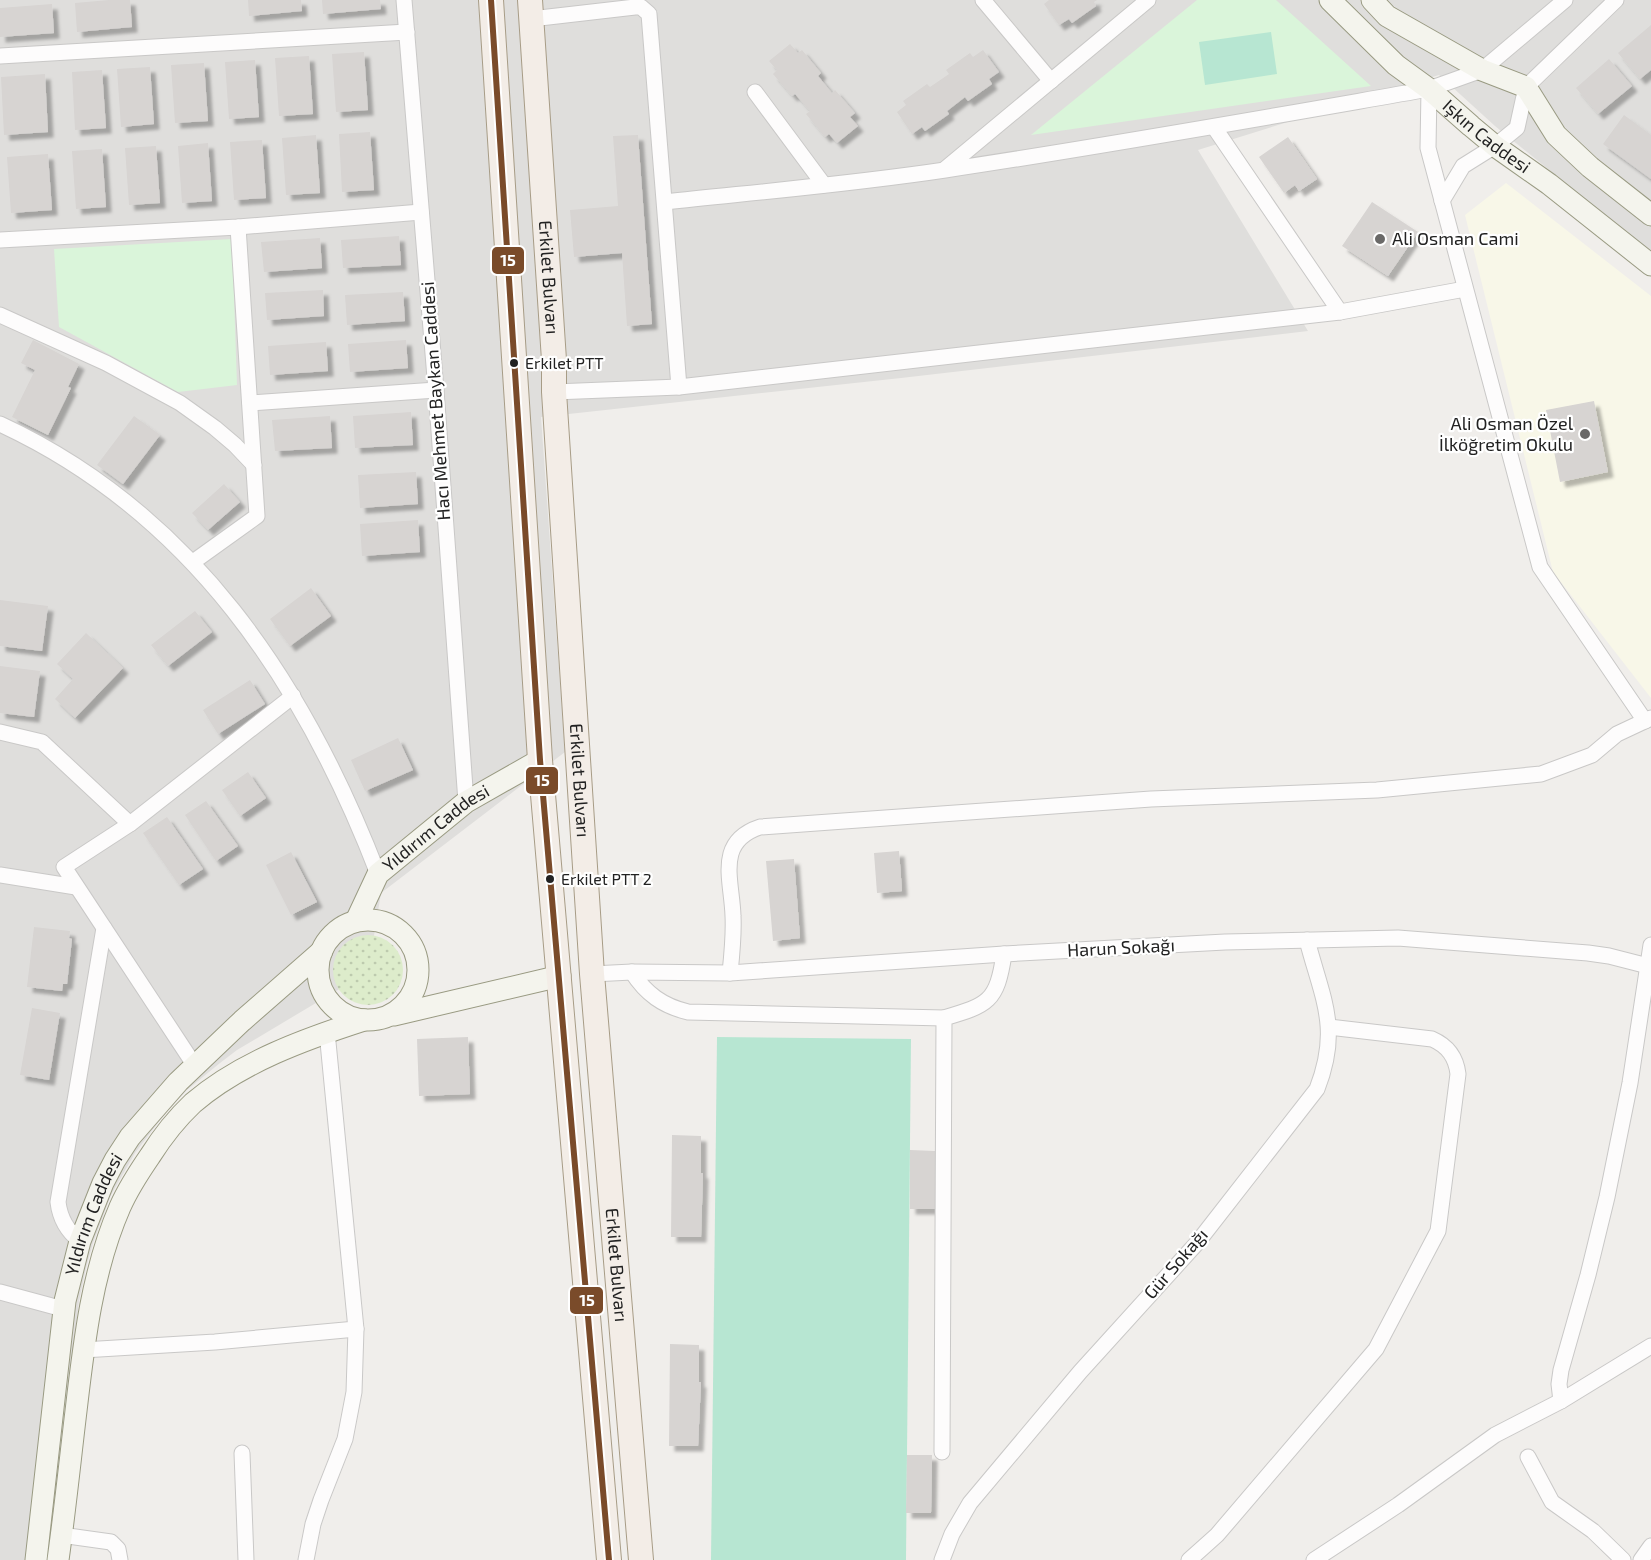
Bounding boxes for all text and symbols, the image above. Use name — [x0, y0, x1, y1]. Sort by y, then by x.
street label: Işkın Caddesi — [1439, 94, 1535, 177]
street label: Erkilet Bulvarı — [535, 220, 564, 335]
place label: Ali Osman Cami — [1392, 227, 1519, 249]
marker: Ali Osman Cami — [1373, 232, 1387, 246]
line badge: 15 — [491, 246, 525, 275]
text: 15 — [500, 250, 516, 269]
street label: Hacı Mehmet Baykan Caddesi — [416, 281, 454, 521]
place label: Erkilet PTT — [525, 353, 604, 372]
marker: Erkilet PTT — [508, 357, 520, 369]
place label: Ali Osman Özel İlköğretim Okulu — [1439, 412, 1574, 455]
marker: Ali Osman Özel İlköğretim Okulu — [1578, 427, 1592, 441]
street label: Erkilet Bulvarı — [566, 723, 595, 838]
line badge: 15 — [525, 766, 559, 795]
text: 15 — [534, 770, 550, 789]
street label: Yıldırım Caddesi — [378, 779, 493, 876]
place label: Erkilet PTT 2 — [561, 869, 652, 888]
marker: Erkilet PTT 2 — [544, 873, 556, 885]
street label: Harun Sokağı — [1067, 933, 1175, 961]
street label: Yıldırım Caddesi — [60, 1148, 127, 1278]
street label: Erkilet Bulvarı — [602, 1207, 633, 1323]
street label: Gür Sokağı — [1139, 1224, 1212, 1303]
line badge: 15 — [569, 1286, 604, 1315]
text: 15 — [579, 1290, 595, 1309]

